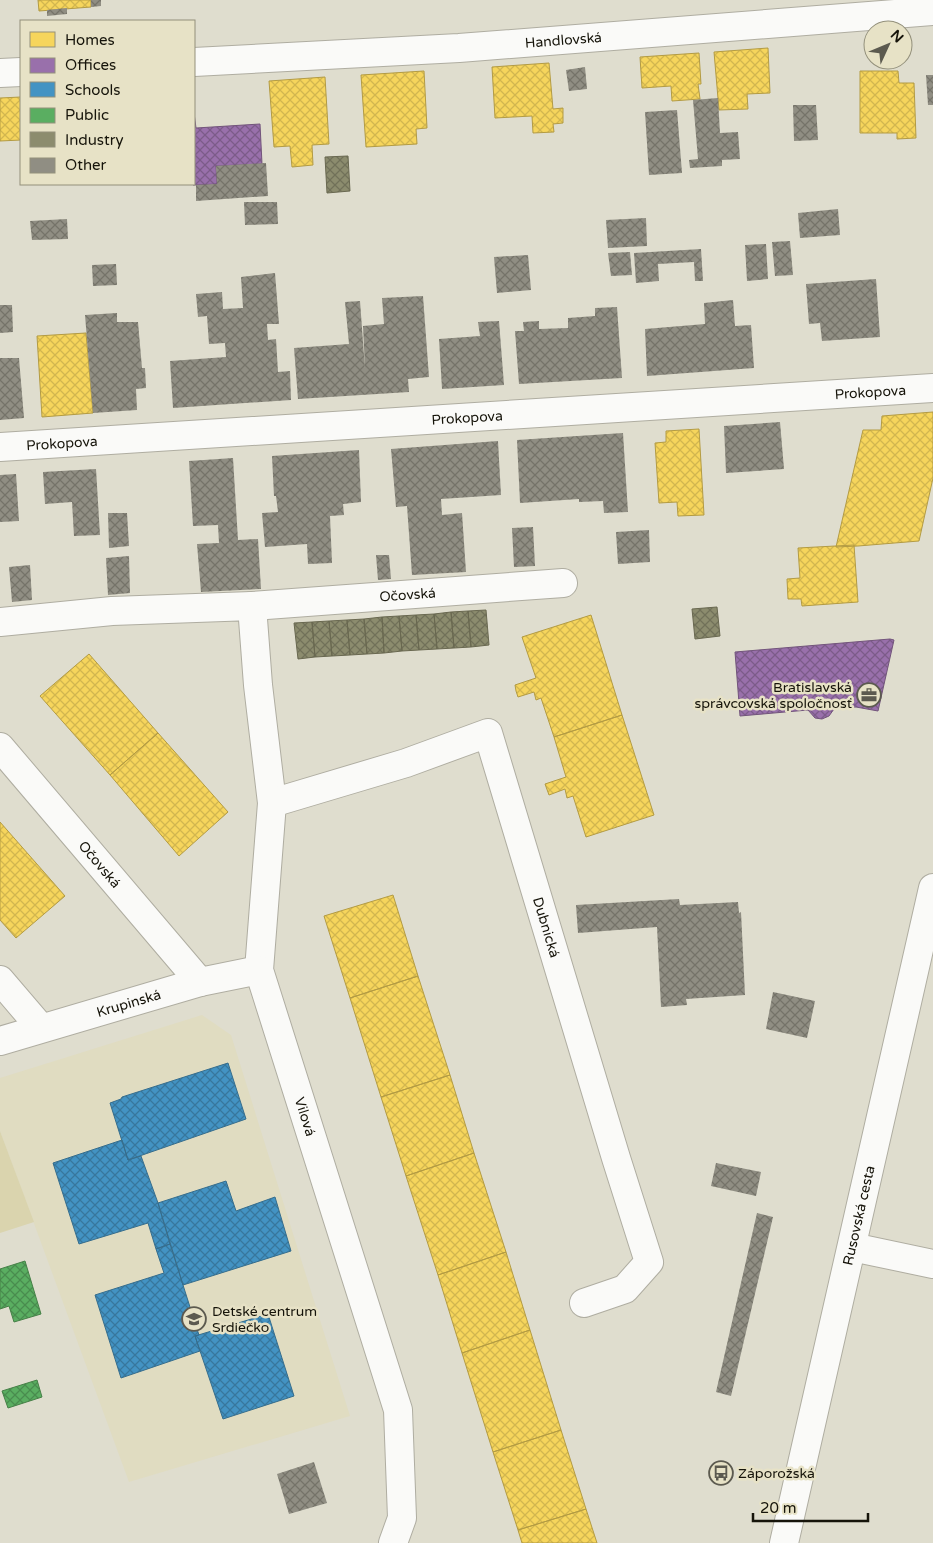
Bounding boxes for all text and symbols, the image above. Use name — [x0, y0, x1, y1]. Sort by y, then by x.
legend — [20, 20, 195, 185]
north arrow — [863, 20, 913, 70]
text: N — [887, 26, 907, 46]
street label: Handlovská — [524, 29, 603, 52]
text: Homes — [65, 31, 115, 49]
text: Offices — [65, 56, 116, 74]
text: Schools — [65, 81, 121, 99]
text: Public — [65, 106, 109, 124]
text: Industry — [65, 131, 124, 149]
text: Other — [65, 156, 107, 174]
street label: Prokopova — [834, 382, 907, 403]
street label: Prokopova — [431, 407, 503, 429]
street label: Prokopova — [26, 433, 98, 454]
street label: Očovská — [379, 584, 436, 606]
place label: Bratislavská správcovská spoločnosť — [694, 679, 853, 712]
office icon: Bratislavská správcovská spoločnosť — [856, 682, 882, 708]
street label: Očovská — [75, 838, 124, 892]
street label: Dubnická — [529, 895, 563, 960]
street label: Krupinská — [94, 986, 163, 1021]
street label: Vilová — [291, 1095, 319, 1139]
street label: Rusovská cesta — [839, 1164, 879, 1267]
place label: Detské centrum Srdiečko — [212, 1303, 317, 1336]
school or university icon: Detské centrum Srdiečko — [181, 1306, 207, 1332]
bus stop icon: Záporožská — [708, 1460, 734, 1486]
place label: Záporožská — [738, 1465, 815, 1482]
scale bar — [753, 1490, 868, 1522]
text: 20 m — [760, 1499, 797, 1517]

